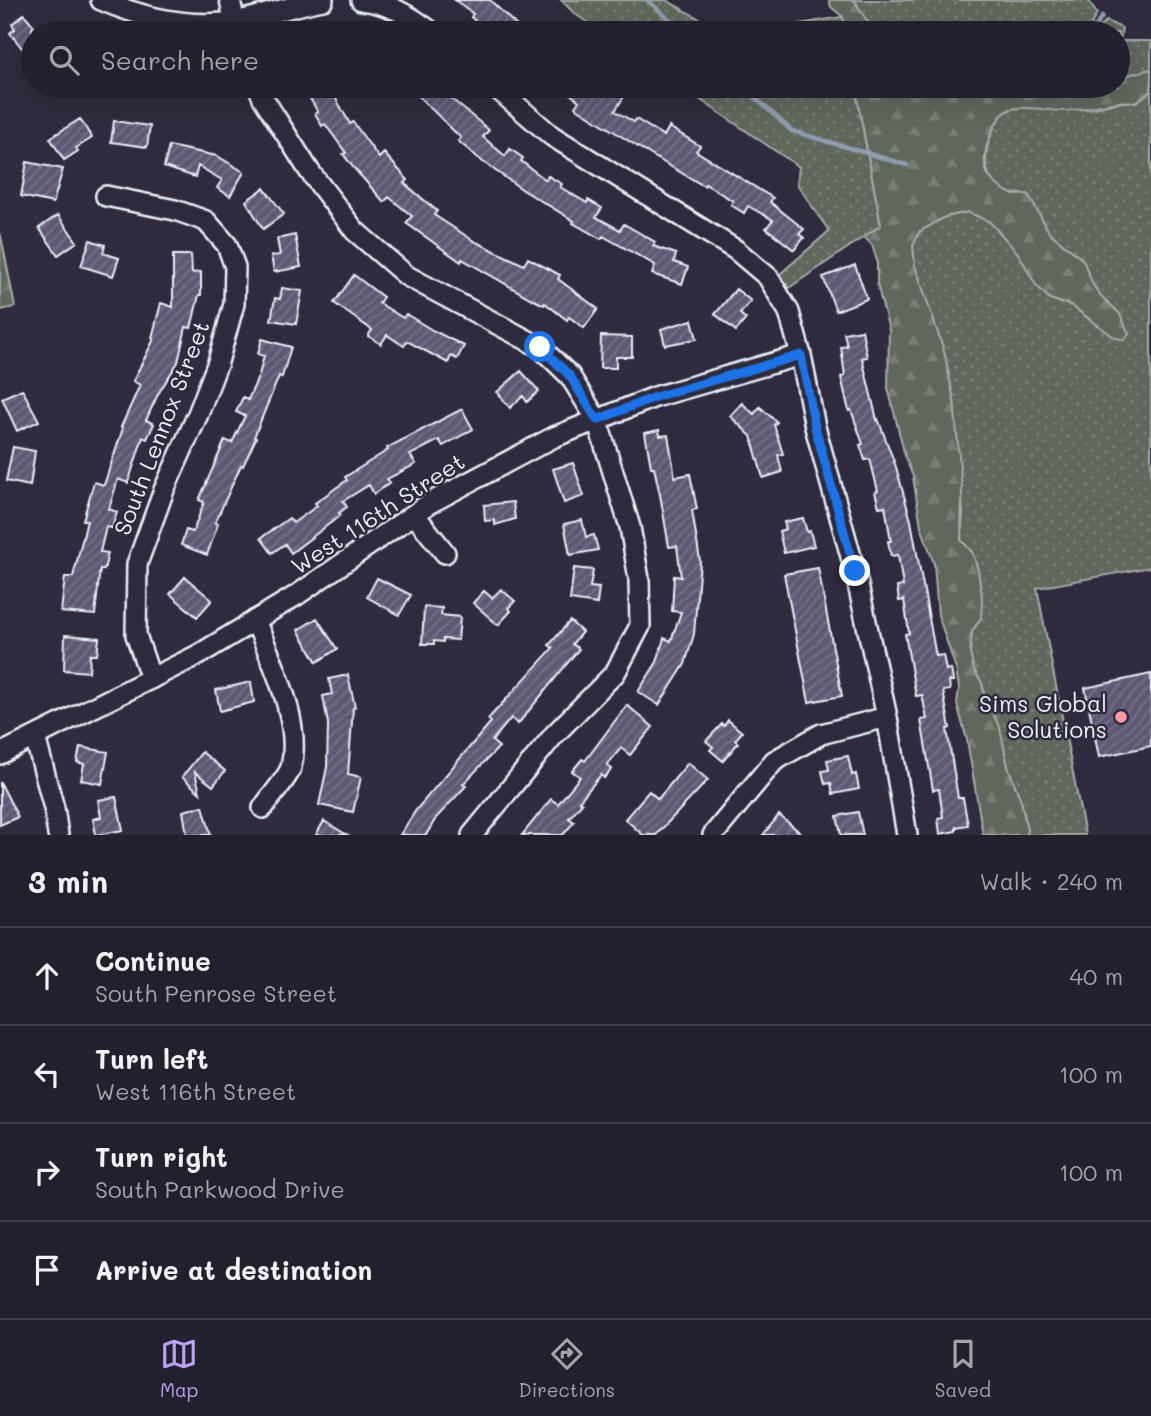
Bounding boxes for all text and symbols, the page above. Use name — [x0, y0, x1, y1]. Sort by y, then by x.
search box — [21, 21, 1130, 98]
icon: search — [45, 41, 83, 79]
text: Search here — [101, 43, 259, 77]
street label: South Lennox Street — [106, 316, 216, 539]
route start — [524, 331, 555, 362]
street label: West 116th Street — [285, 446, 470, 581]
route end — [839, 555, 870, 586]
place label: Sims Global Solutions — [979, 688, 1107, 744]
marker: Sims Global Solutions — [1113, 709, 1129, 725]
text: 3 min — [28, 861, 108, 901]
text: Walk · 240 m — [980, 866, 1123, 896]
text: Continue — [95, 944, 211, 978]
icon: ahead — [28, 957, 66, 995]
text: 40 m — [1070, 961, 1123, 991]
text: South Penrose Street — [95, 978, 337, 1008]
text: Turn left — [95, 1042, 208, 1076]
icon: left — [28, 1055, 66, 1093]
text: 100 m — [1059, 1059, 1123, 1089]
text: West 116th Street — [95, 1076, 296, 1106]
text: Turn right — [95, 1140, 228, 1174]
icon: right — [28, 1153, 66, 1191]
text: 100 m — [1059, 1157, 1123, 1187]
text: South Parkwood Drive — [95, 1174, 345, 1204]
icon: arrive — [28, 1251, 66, 1289]
text: Arrive at destination — [95, 1253, 372, 1287]
tab: Map — [160, 1335, 199, 1402]
tab: Directions — [518, 1335, 615, 1402]
tab: Saved — [935, 1335, 991, 1402]

